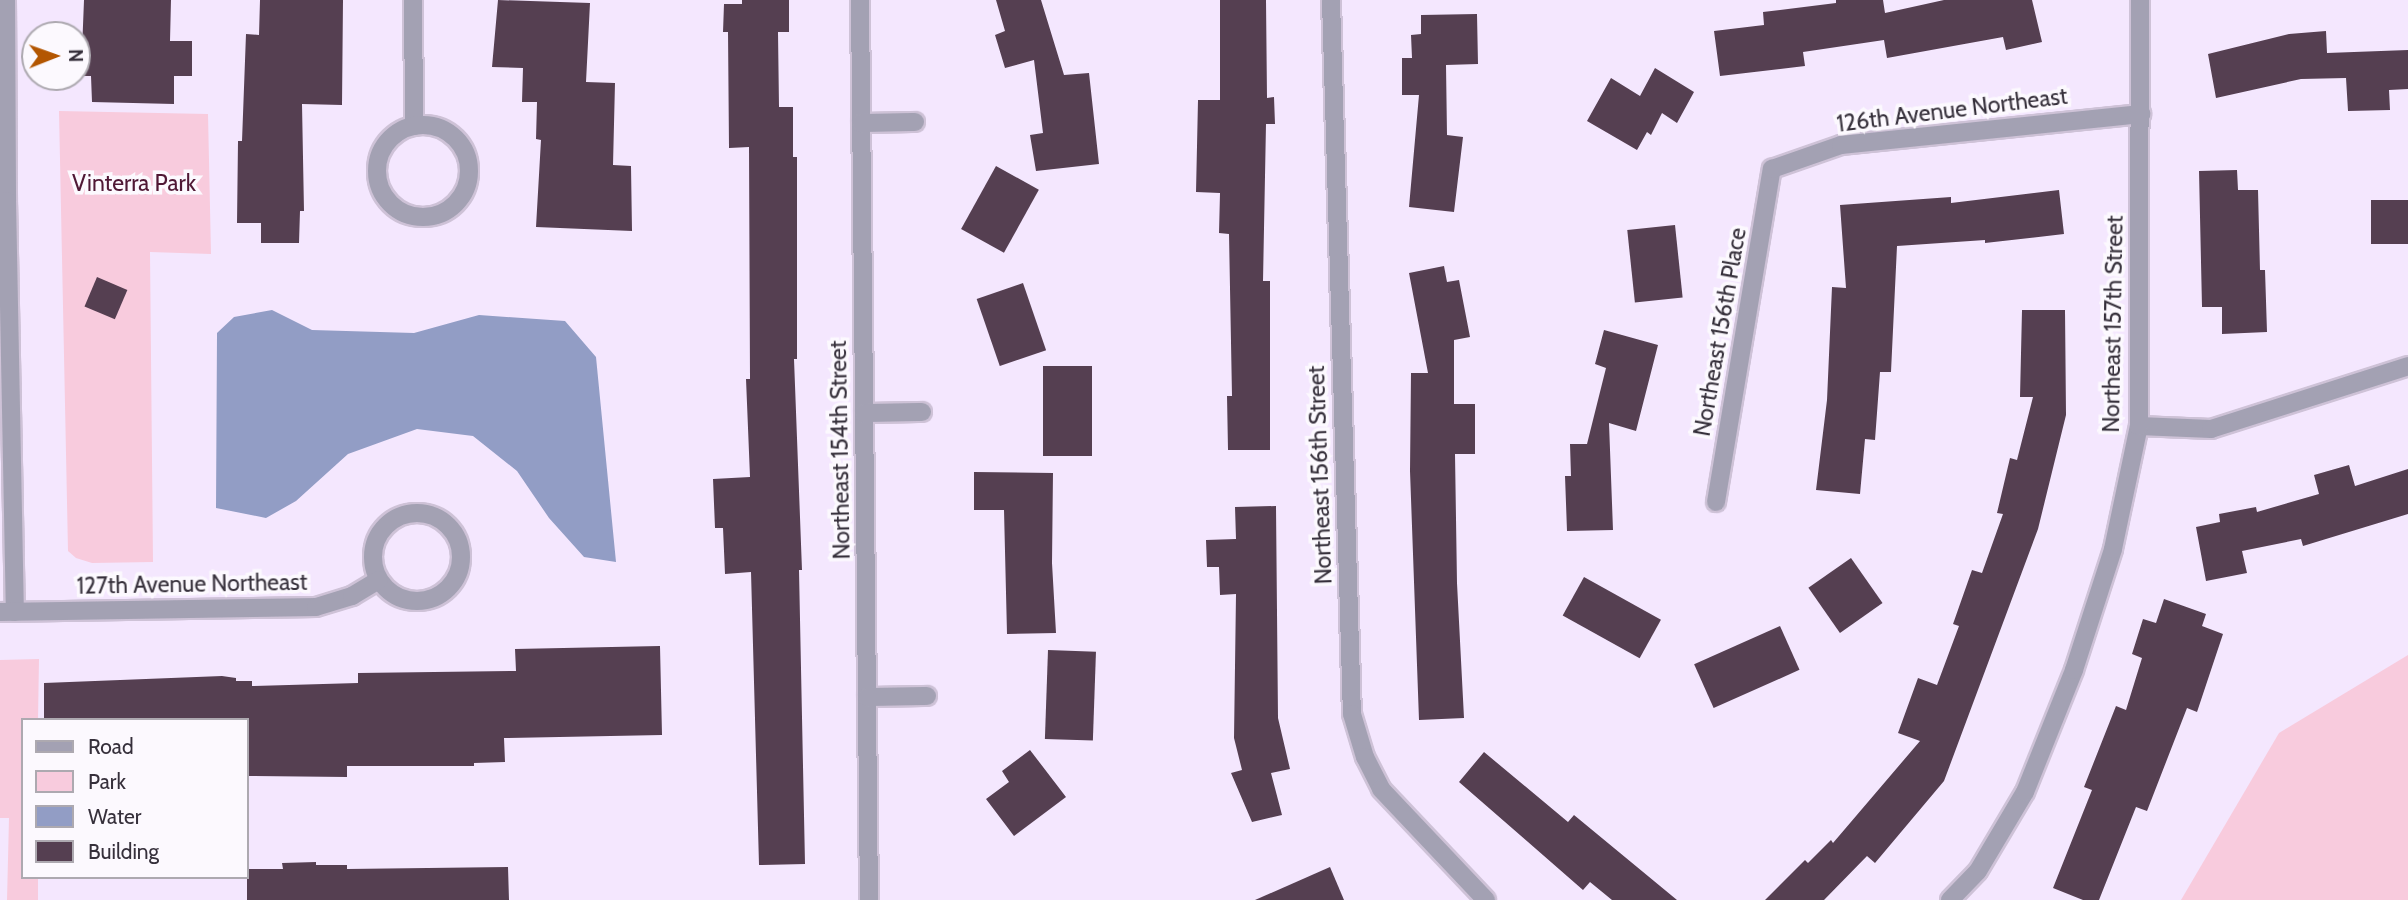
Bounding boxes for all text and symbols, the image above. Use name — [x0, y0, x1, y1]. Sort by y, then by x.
north arrow — [21, 21, 91, 91]
text: N — [64, 49, 87, 63]
street label: 126th Avenue Northeast — [1835, 82, 2069, 138]
park label: Vinterra Park — [72, 169, 196, 197]
street label: Northeast 157th Street — [2097, 215, 2129, 433]
street label: Northeast 156th Place — [1688, 226, 1752, 438]
street label: Northeast 154th Street — [824, 340, 856, 560]
street label: Northeast 156th Street — [1302, 365, 1338, 585]
street label: 127th Avenue Northeast — [76, 568, 308, 600]
legend — [21, 718, 248, 879]
text: Road — [88, 734, 134, 759]
text: Park — [88, 769, 126, 794]
text: Water — [88, 804, 141, 829]
text: Building — [88, 839, 159, 864]

